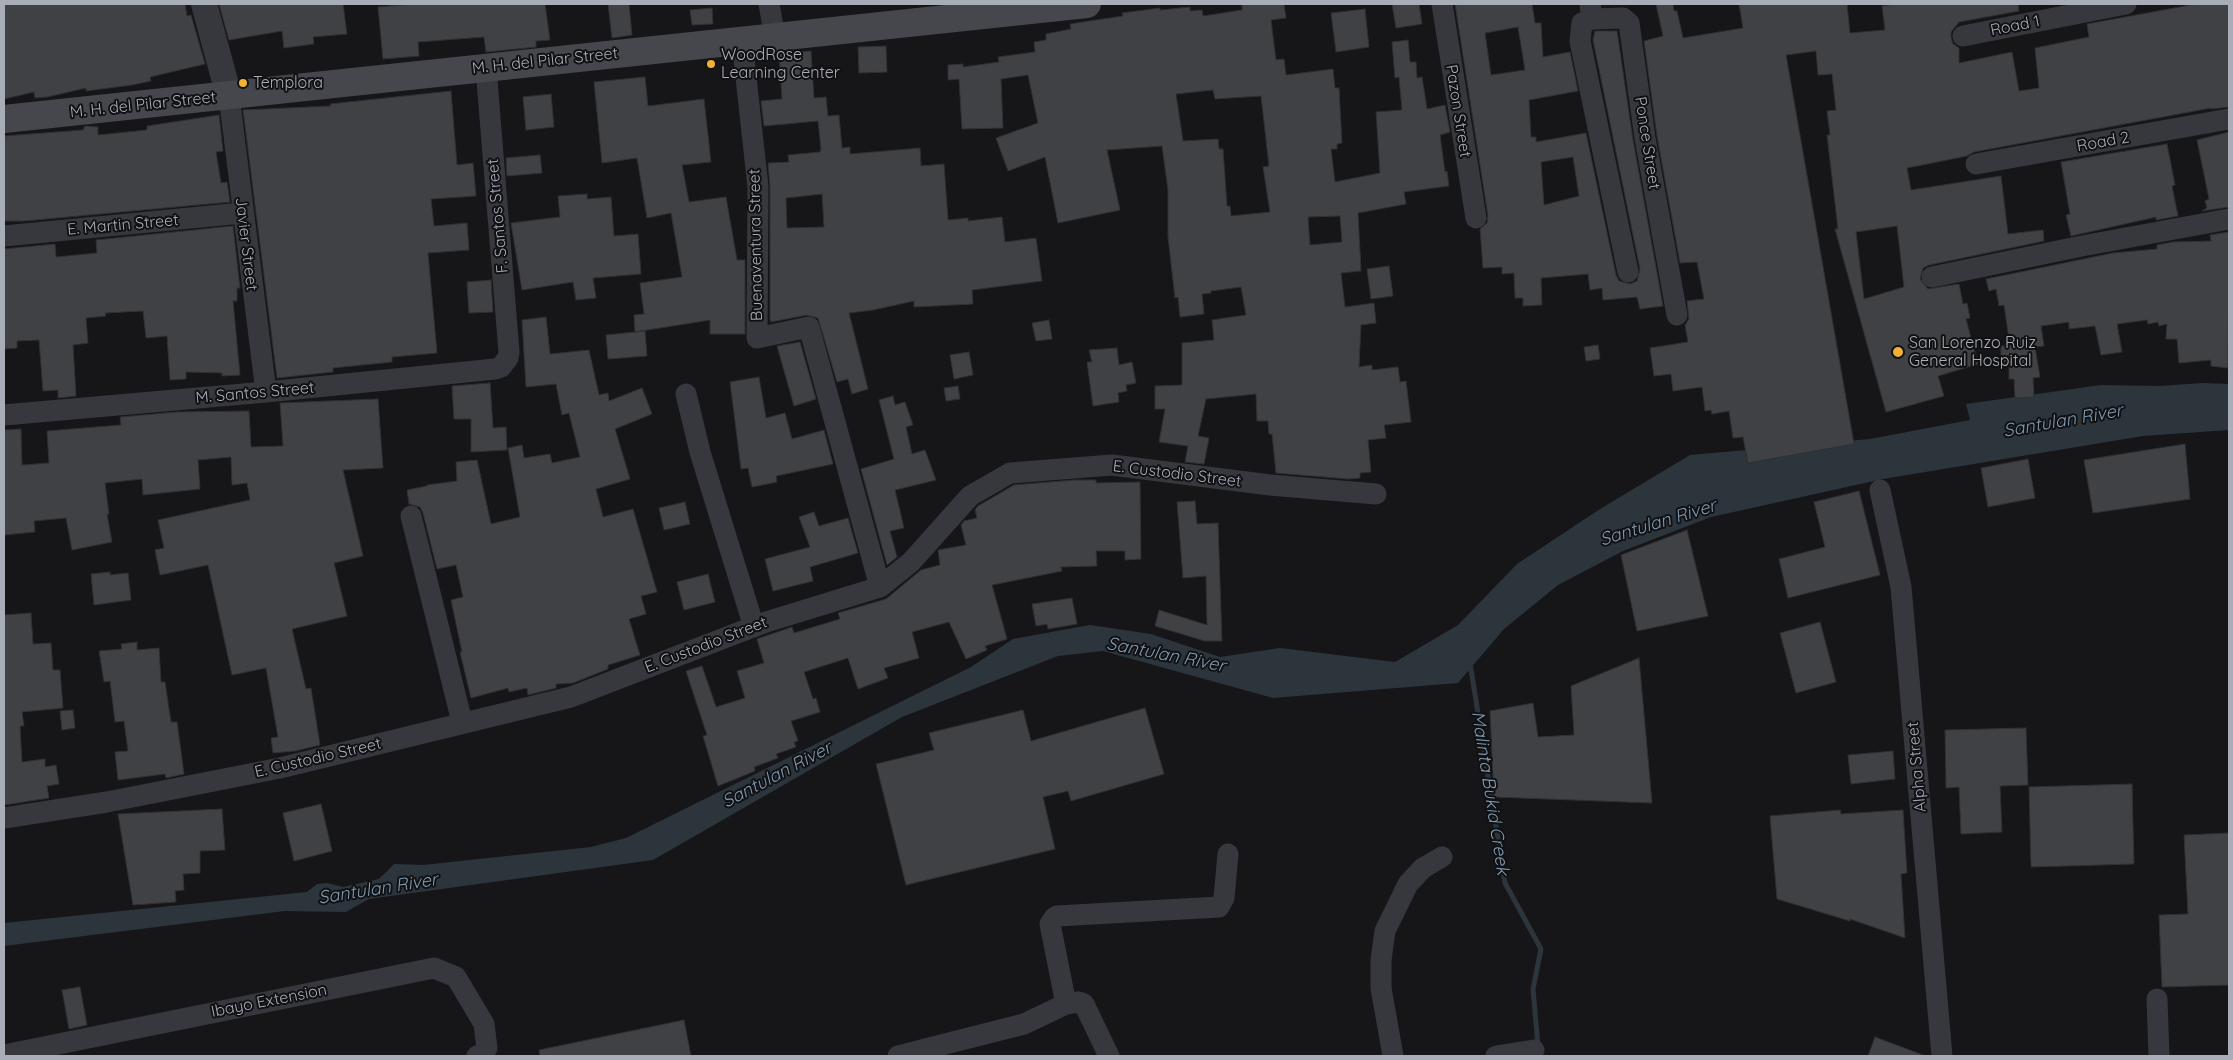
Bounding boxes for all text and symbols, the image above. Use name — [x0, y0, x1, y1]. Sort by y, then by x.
street label: Road 1 — [1989, 12, 2041, 40]
street label: M. H. del Pilar Street — [471, 44, 619, 78]
place label: WoodRose Learning Center — [721, 45, 840, 83]
marker: WoodRose Learning Center — [705, 58, 717, 70]
street label: Pazon Street — [1441, 63, 1475, 159]
place label: Templora — [253, 73, 323, 93]
marker: Templora — [237, 77, 249, 89]
street label: M. H. del Pilar Street — [69, 88, 217, 122]
street label: Ponce Street — [1630, 95, 1664, 191]
street label: Road 2 — [2075, 128, 2131, 156]
street label: F. Santos Street — [483, 158, 513, 274]
street label: Buenaventura Street — [745, 169, 767, 321]
street label: Javier Street — [231, 196, 261, 292]
street label: E. Martin Street — [67, 211, 179, 239]
place label: San Lorenzo Ruiz General Hospital — [1909, 333, 2036, 371]
marker: San Lorenzo Ruiz General Hospital — [1891, 345, 1905, 359]
street label: M. Santos Street — [195, 378, 315, 408]
water label: Santulan River — [2002, 400, 2124, 442]
street label: E. Custodio Street — [1112, 457, 1242, 491]
water label: Santulan River — [1597, 495, 1719, 551]
street label: E. Custodio Street — [642, 613, 770, 677]
water label: Santulan River — [1105, 633, 1227, 677]
water label: Malinta Bukid Creek — [1466, 710, 1514, 876]
street label: Alpha Street — [1903, 721, 1931, 813]
street label: E. Custodio Street — [253, 734, 383, 782]
water label: Santulan River — [719, 737, 835, 813]
water label: Santulan River — [317, 869, 439, 909]
street label: Ibayo Extension — [209, 980, 329, 1022]

